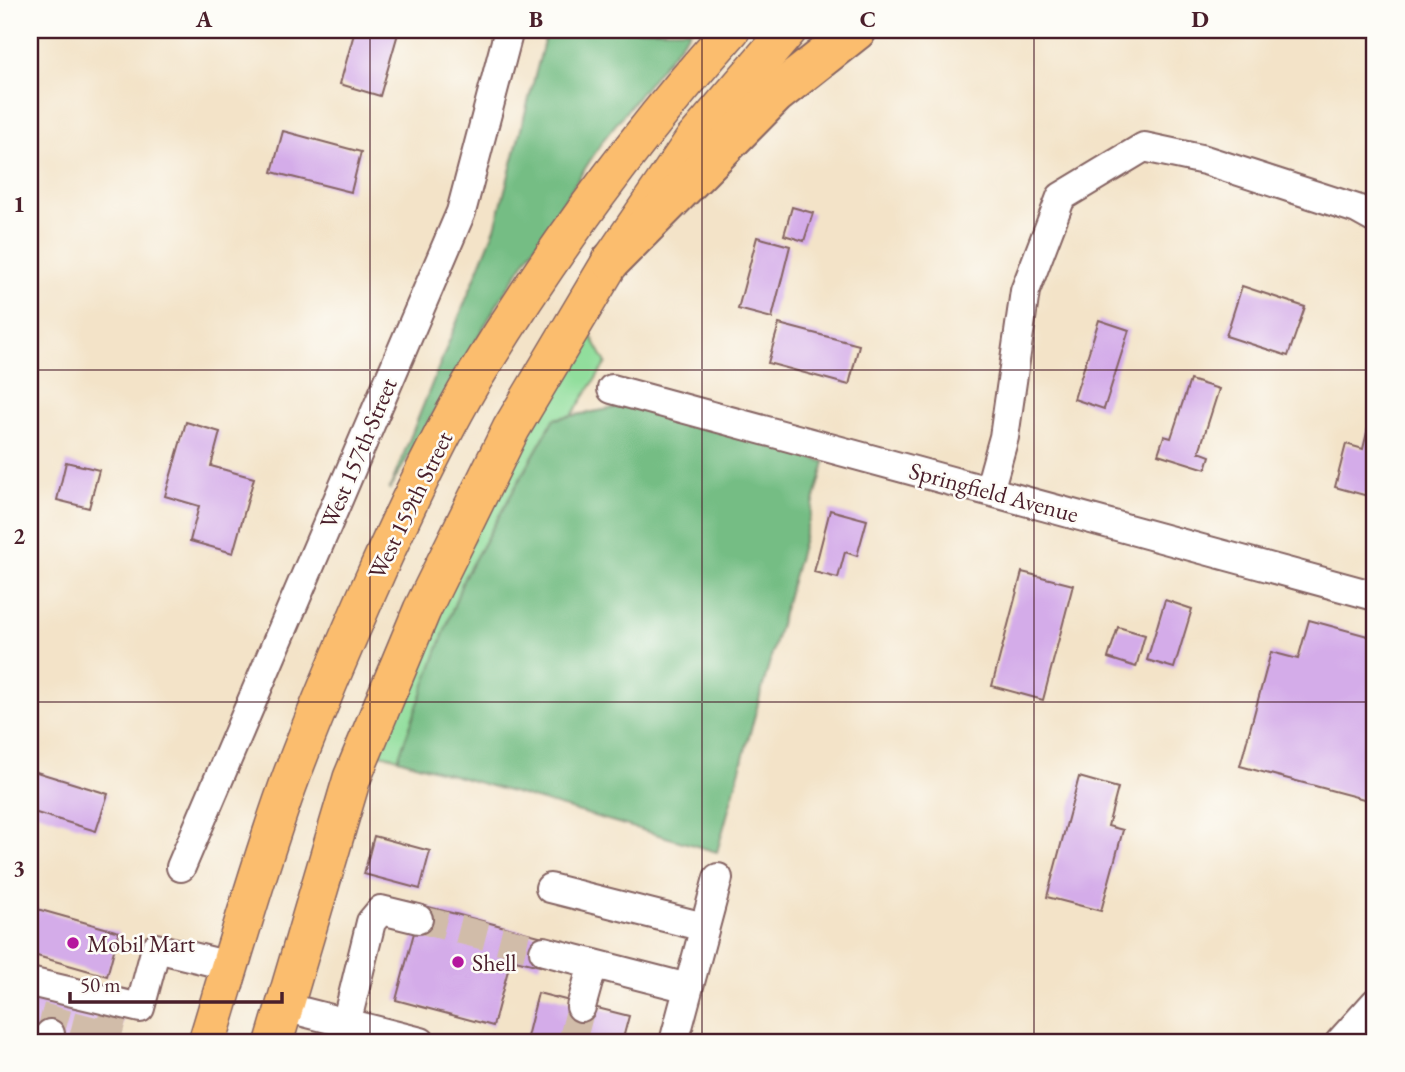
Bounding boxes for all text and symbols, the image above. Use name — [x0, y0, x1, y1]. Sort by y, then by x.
text: A — [195, 4, 213, 34]
text: B — [529, 4, 543, 34]
text: C — [860, 4, 876, 34]
text: D — [1191, 4, 1209, 34]
text: 1 — [13, 189, 25, 219]
street label: West 157th Street — [312, 372, 404, 533]
street label: West 159th Street — [361, 425, 459, 584]
street label: Springfield Avenue — [906, 455, 1082, 529]
text: 2 — [13, 521, 25, 551]
text: 3 — [13, 853, 25, 883]
place label: Mobil Mart — [87, 928, 196, 959]
marker: Mobil Mart — [65, 935, 81, 951]
place label: Shell — [472, 947, 517, 978]
marker: Shell — [450, 954, 466, 970]
scale bar — [70, 960, 282, 1004]
text: 50 m — [80, 971, 121, 998]

